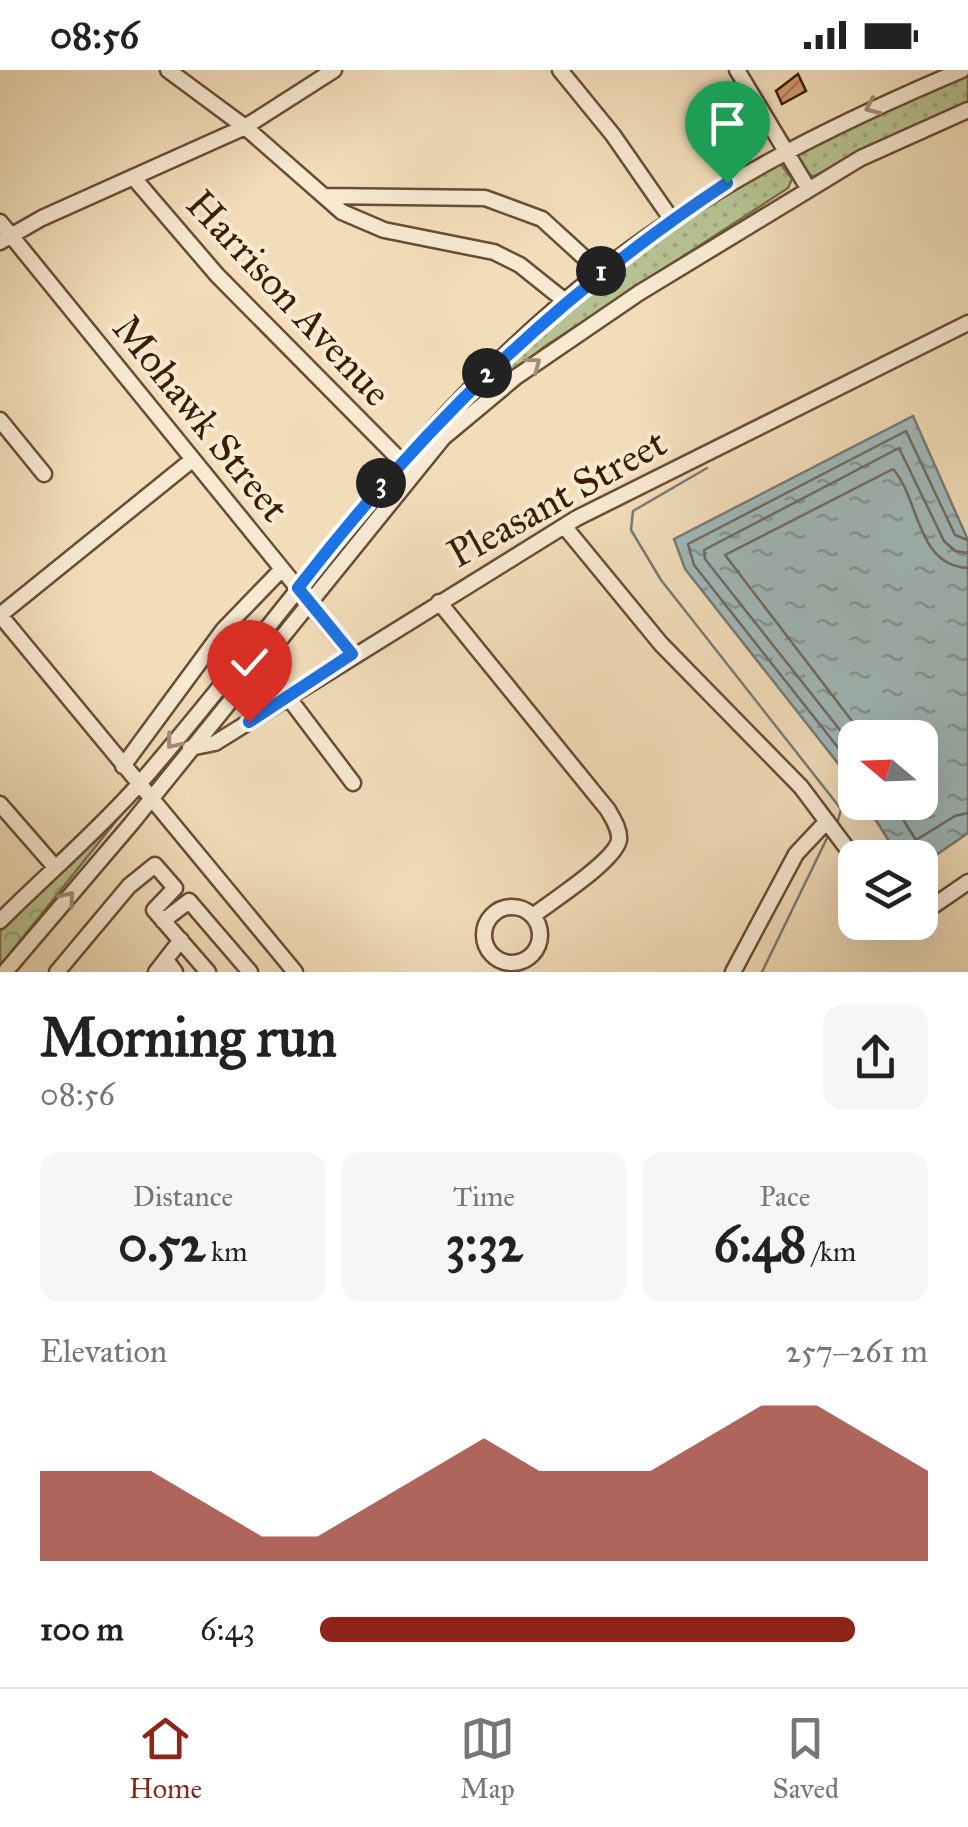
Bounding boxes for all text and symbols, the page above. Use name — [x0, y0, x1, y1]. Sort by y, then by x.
text: 08:56 — [50, 12, 139, 58]
pin — [685, 81, 770, 184]
one-way arrow — [864, 95, 882, 115]
icon: arrive — [700, 96, 755, 151]
street label: Harrison Avenue — [176, 180, 402, 416]
pin: 1 — [576, 246, 626, 296]
text: 1 — [595, 253, 607, 288]
street label: Mohawk Street — [103, 305, 299, 531]
pin: 2 — [462, 348, 512, 398]
text: 2 — [480, 355, 494, 390]
one-way arrow — [523, 358, 541, 375]
street label: Pleasant Street — [439, 418, 675, 578]
pin: 3 — [356, 458, 406, 508]
text: 3 — [375, 465, 387, 500]
pin — [207, 620, 292, 723]
icon: check — [222, 635, 277, 690]
north arrow — [838, 720, 938, 820]
map controls — [838, 720, 938, 940]
one-way arrow — [167, 730, 185, 748]
button: layers — [838, 840, 938, 940]
one-way arrow — [57, 891, 75, 909]
text: Morning run — [40, 1004, 337, 1071]
button: share — [823, 1005, 928, 1110]
text: 08:56 — [40, 1075, 115, 1114]
text: Distance — [133, 1179, 233, 1214]
text: Time — [453, 1179, 515, 1214]
text: Pace — [760, 1179, 810, 1214]
text: 0.52 — [118, 1214, 205, 1275]
text: 3:32 — [445, 1214, 523, 1275]
text: 6:48 — [714, 1214, 806, 1275]
text: km — [205, 1234, 248, 1269]
text: /km — [806, 1234, 856, 1269]
text: Elevation — [40, 1332, 167, 1371]
text: 257–261 m — [785, 1332, 928, 1371]
text: 100 m — [40, 1610, 124, 1649]
text: 6:43 — [200, 1610, 255, 1649]
tab: Home — [129, 1711, 202, 1806]
tab: Map — [460, 1711, 515, 1806]
tab: Saved — [773, 1711, 839, 1806]

